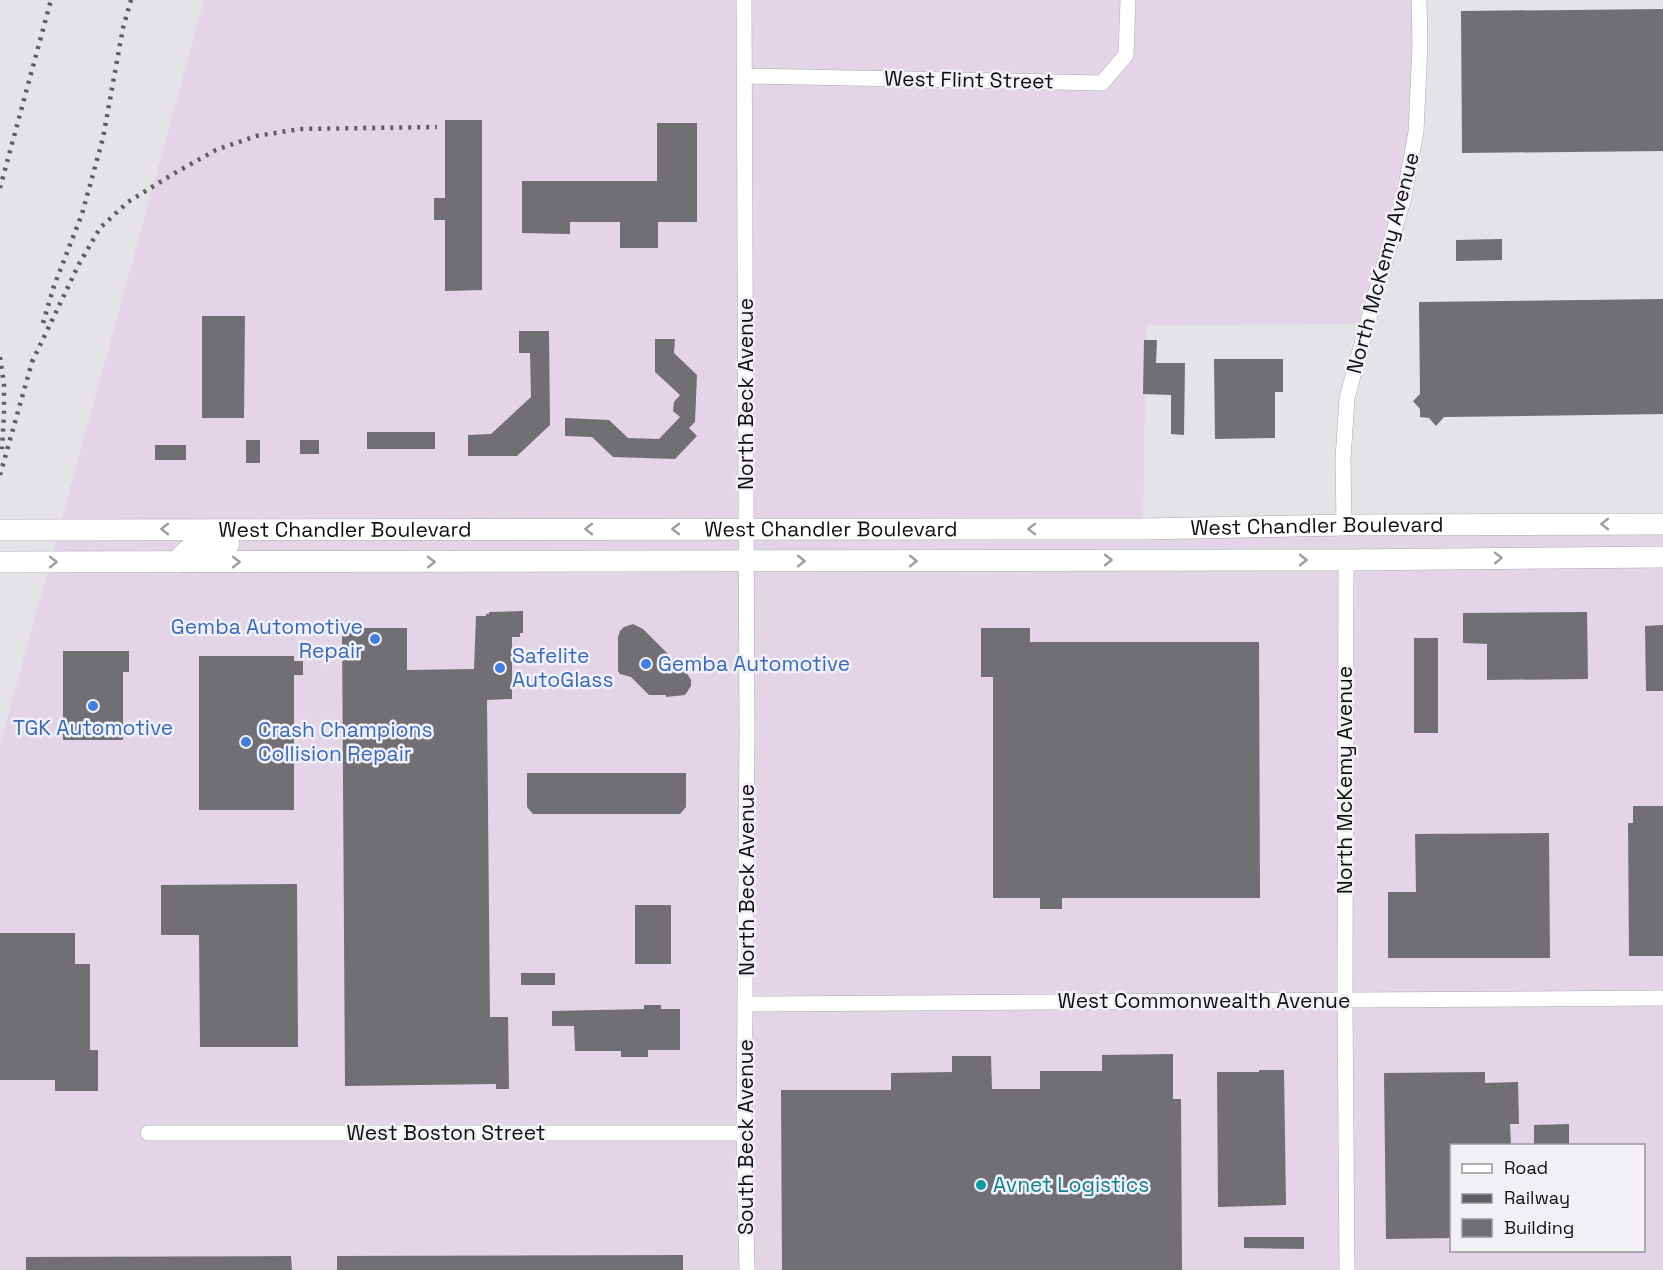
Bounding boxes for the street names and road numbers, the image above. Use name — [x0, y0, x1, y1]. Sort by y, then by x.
street label: West Flint Street — [884, 65, 1054, 94]
street label: North McKemy Avenue — [1340, 149, 1425, 377]
street label: North Beck Avenue — [732, 298, 759, 490]
street label: West Chandler Boulevard — [1190, 511, 1444, 541]
street label: West Chandler Boulevard — [704, 515, 958, 542]
street label: West Chandler Boulevard — [218, 516, 472, 543]
street label: North McKemy Avenue — [1331, 666, 1358, 894]
street label: North Beck Avenue — [733, 784, 760, 976]
street label: West Commonwealth Avenue — [1058, 987, 1350, 1014]
street label: South Beck Avenue — [732, 1039, 759, 1235]
street label: West Boston Street — [347, 1119, 545, 1146]

